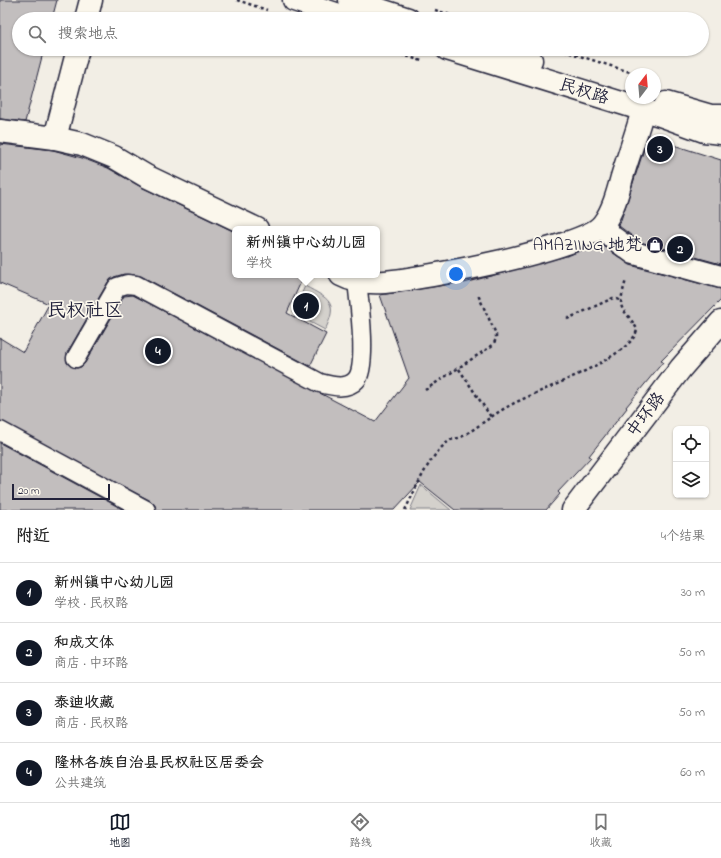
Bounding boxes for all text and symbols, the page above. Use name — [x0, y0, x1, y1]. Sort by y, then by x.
search box — [12, 12, 709, 56]
icon: search — [26, 23, 48, 45]
text: 搜索地点 — [58, 23, 118, 45]
north arrow — [625, 68, 661, 104]
street label: 民权路 — [556, 73, 612, 111]
pin: 3 — [647, 134, 673, 164]
popup — [232, 226, 380, 278]
text: 新州镇中心幼儿园 — [246, 232, 366, 254]
place label: AMAZIING 地梵 — [533, 233, 642, 258]
pin: 2 — [667, 234, 693, 264]
shop icon: AMAZIING 地梵 — [645, 235, 665, 255]
text: 学校 — [246, 254, 272, 273]
your location — [446, 264, 466, 284]
pin: 1 — [293, 291, 319, 321]
district label: 民权社区 — [47, 298, 123, 325]
pin: 4 — [145, 336, 171, 366]
street label: 中环路 — [621, 387, 671, 443]
map controls — [673, 426, 709, 498]
button: locate — [673, 426, 709, 462]
button: layers — [673, 462, 709, 498]
scale bar — [12, 482, 110, 501]
text: 20 m — [18, 483, 40, 499]
text: 附近 — [16, 524, 50, 549]
text: 4个结果 — [661, 527, 705, 546]
text: 新州镇中心幼儿园 — [54, 572, 174, 594]
text: 1 — [27, 583, 31, 602]
text: 30 m — [681, 583, 705, 602]
text: 学校 · 民权路 — [54, 594, 128, 613]
text: 和成文体 — [54, 632, 114, 654]
text: 2 — [26, 643, 32, 662]
text: 50 m — [679, 643, 705, 662]
text: 商店 · 中环路 — [54, 654, 128, 673]
text: 泰迪收藏 — [54, 692, 114, 714]
text: 3 — [26, 703, 32, 722]
text: 50 m — [679, 703, 705, 722]
text: 商店 · 民权路 — [54, 714, 128, 733]
text: 隆林各族自治县民权社区居委会 — [54, 752, 264, 774]
text: 4 — [26, 763, 32, 782]
text: 60 m — [680, 763, 705, 782]
text: 公共建筑 — [54, 774, 106, 793]
tab: 地图 — [109, 811, 131, 851]
tab: 路线 — [349, 811, 371, 851]
tab: 收藏 — [590, 811, 612, 851]

